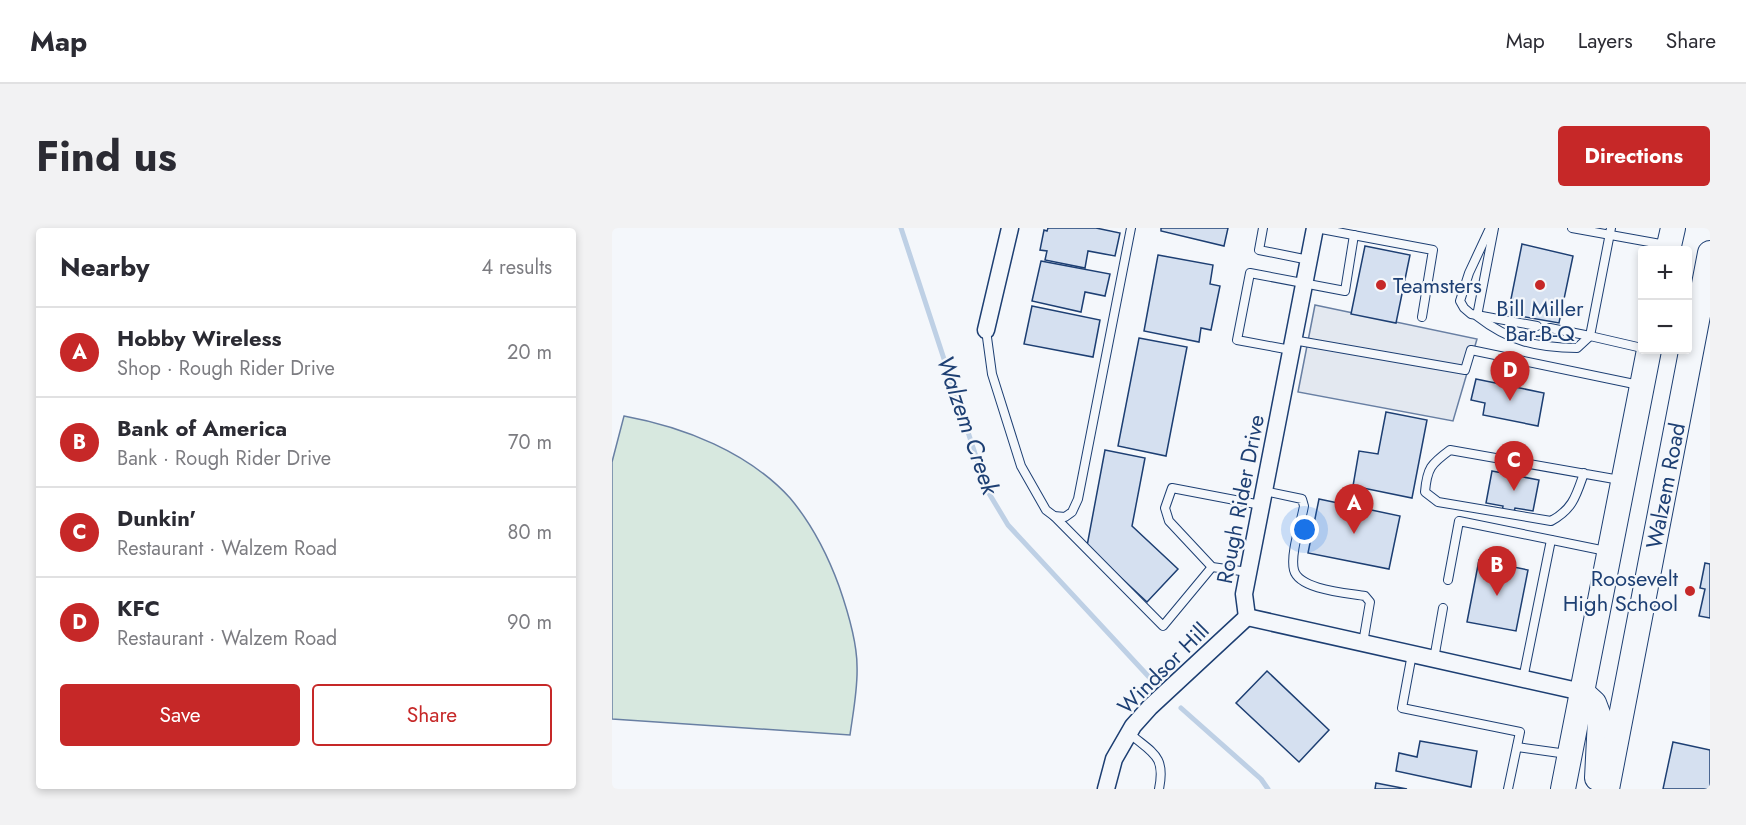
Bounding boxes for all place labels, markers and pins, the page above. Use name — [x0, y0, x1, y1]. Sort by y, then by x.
place label: Teamsters — [1393, 269, 1482, 301]
marker: Teamsters — [1374, 278, 1388, 292]
marker: Bill Miller Bar-B-Q — [1533, 278, 1547, 292]
place label: Bill Miller Bar-B-Q — [1496, 292, 1584, 349]
pin: D — [1490, 352, 1530, 401]
pin: C — [1494, 442, 1534, 491]
pin: A — [1334, 484, 1374, 534]
pin: B — [1478, 546, 1516, 596]
place label: Roosevelt High School — [1563, 562, 1679, 619]
marker: Roosevelt High School — [1683, 584, 1697, 598]

